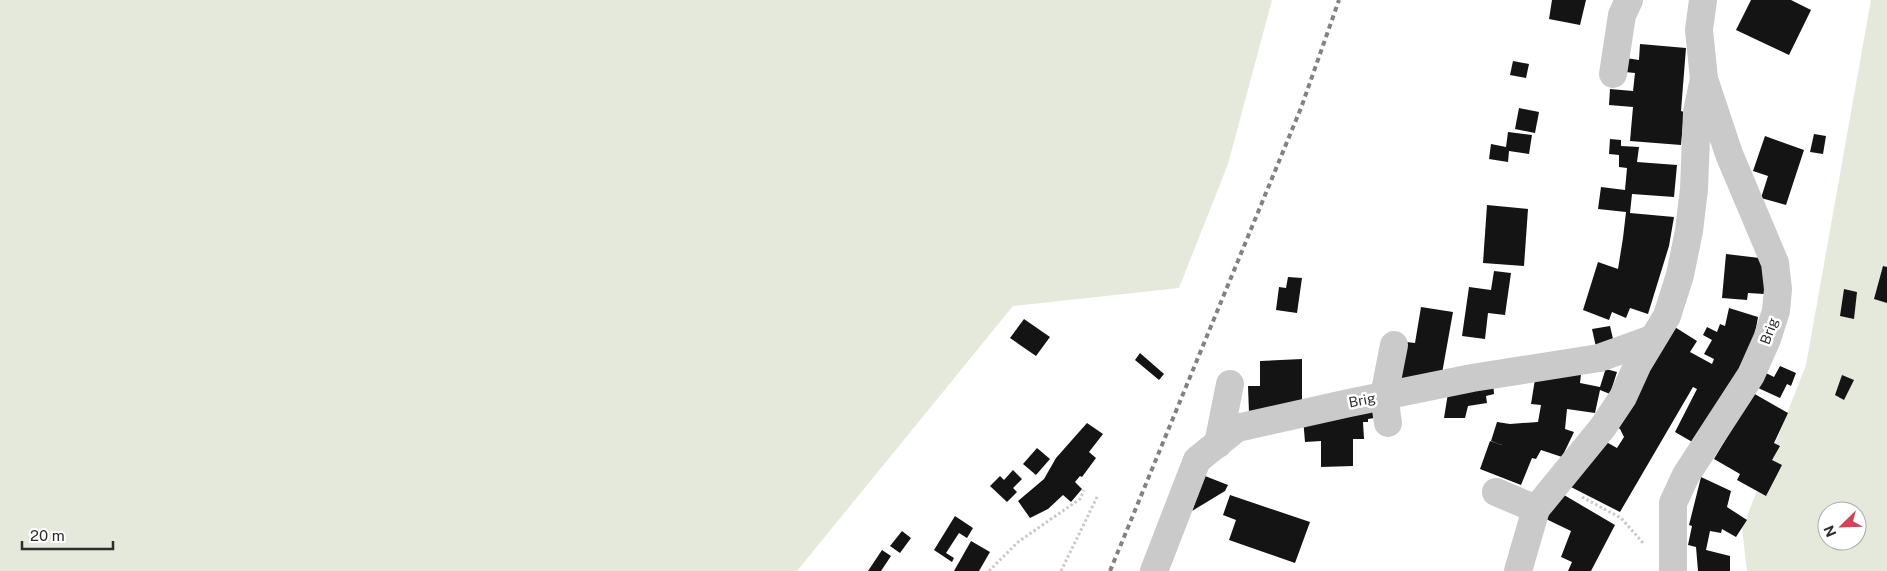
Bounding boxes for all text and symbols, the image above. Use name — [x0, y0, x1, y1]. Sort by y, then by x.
street label: Brig — [1757, 315, 1781, 346]
street label: Brig — [1347, 390, 1377, 410]
north arrow — [1817, 501, 1867, 551]
scale bar — [22, 518, 114, 550]
text: N — [1821, 523, 1840, 539]
text: 20 m — [30, 527, 65, 544]

